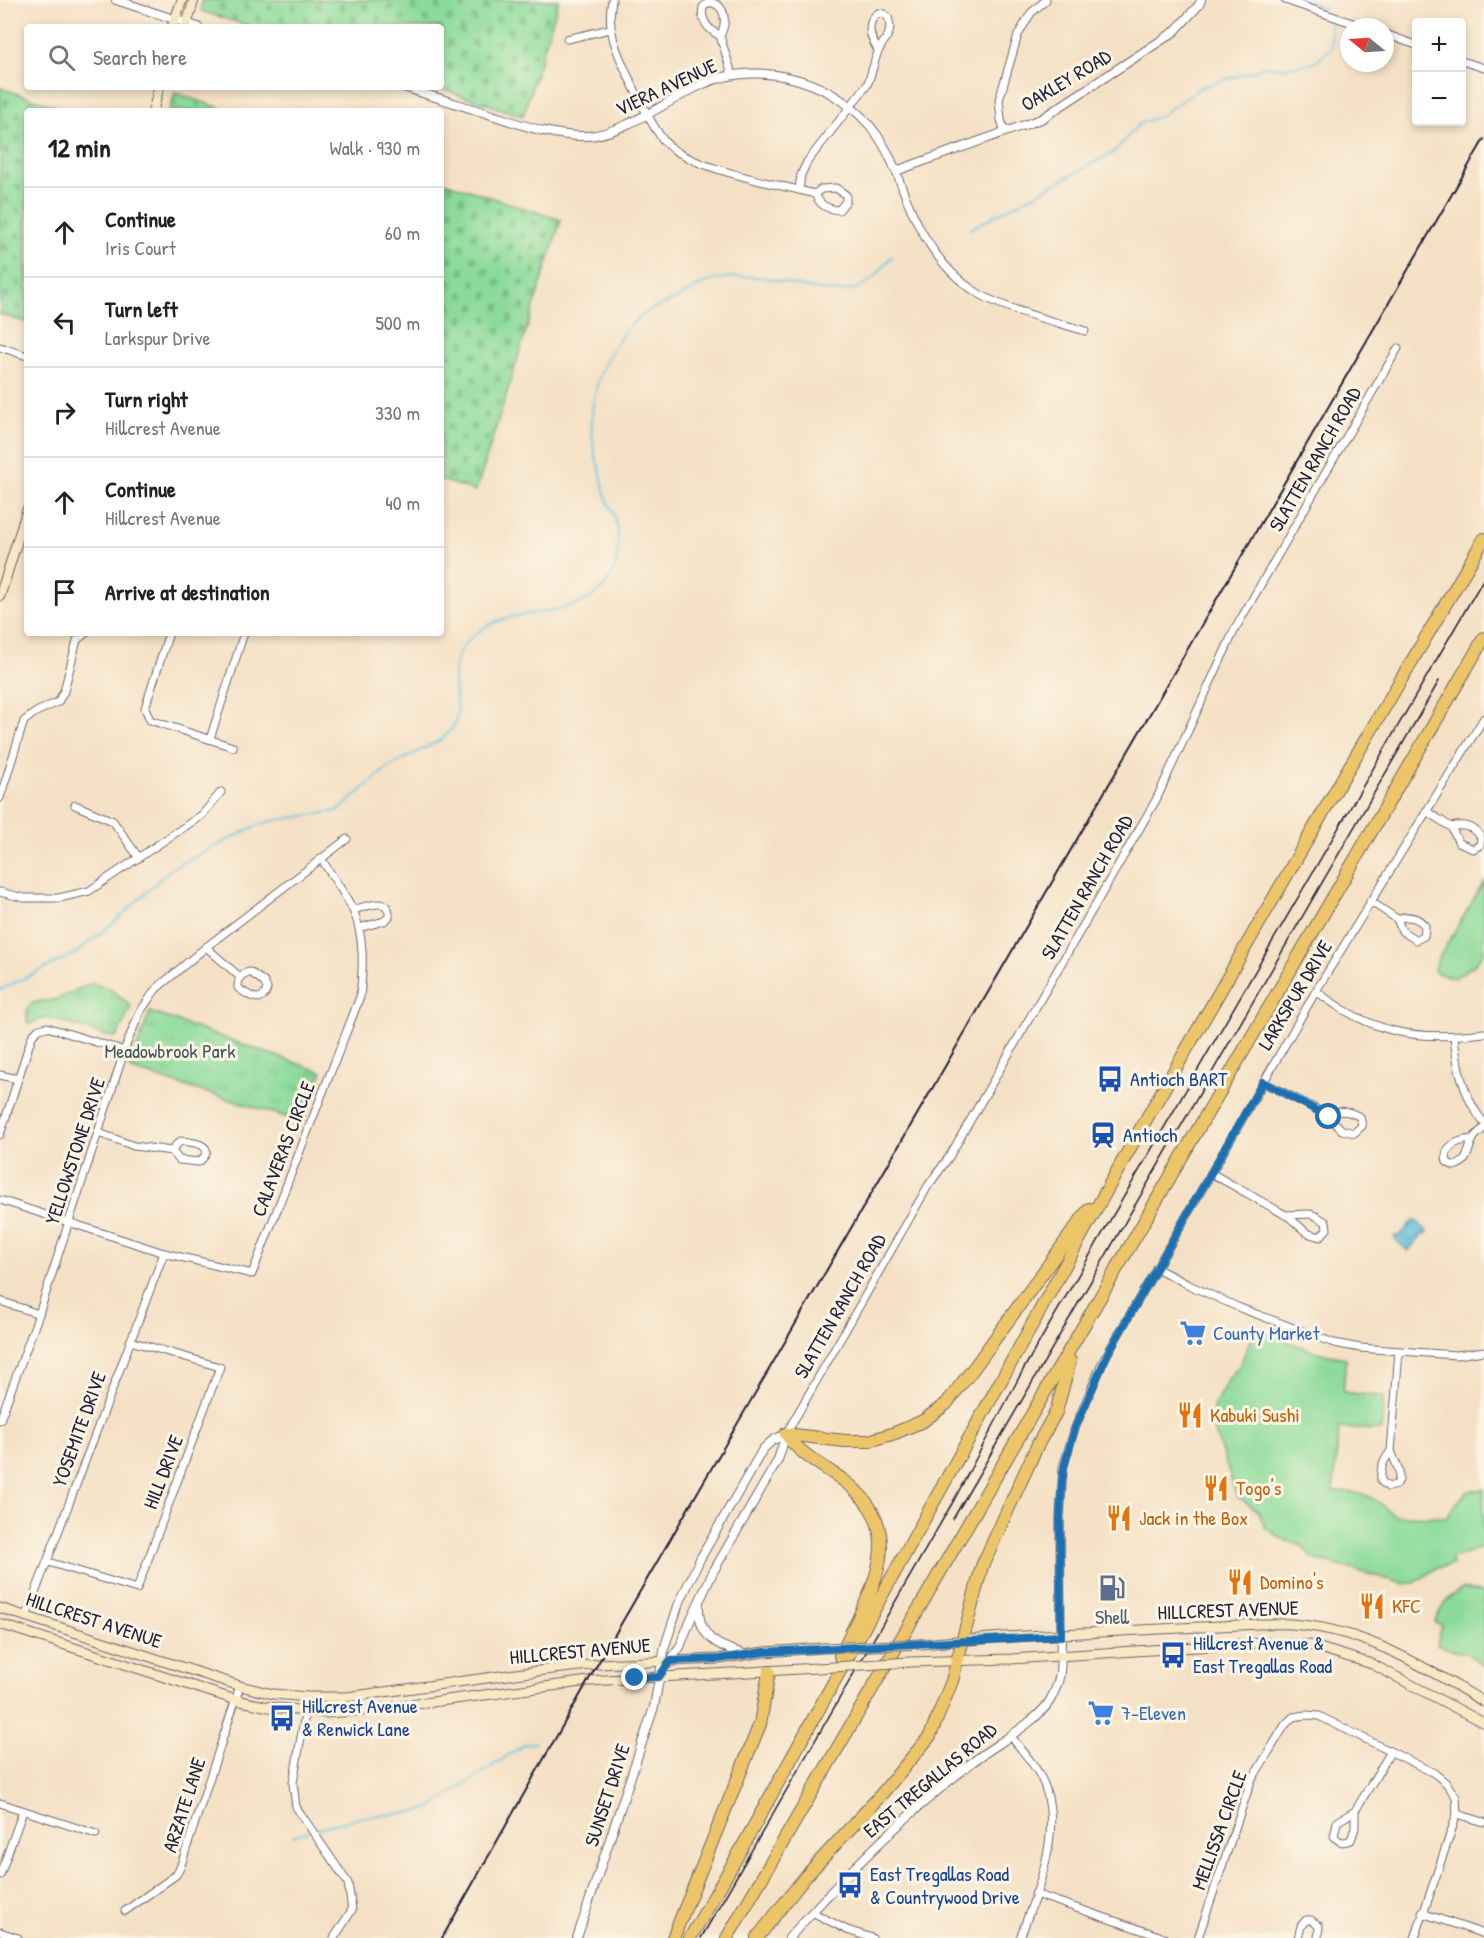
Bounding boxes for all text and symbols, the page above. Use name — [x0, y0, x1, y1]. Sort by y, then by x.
north arrow — [1340, 18, 1394, 72]
map controls — [1412, 18, 1466, 126]
button: + — [1412, 18, 1466, 72]
search box — [24, 24, 444, 90]
icon: search — [45, 41, 78, 74]
text: Search here — [93, 42, 187, 72]
street label: OAKLEY ROAD — [1016, 42, 1116, 117]
street label: VIERA AVENUE — [611, 51, 721, 122]
button: − — [1412, 72, 1466, 126]
text: 12 min — [48, 130, 111, 165]
text: Walk · 930 m — [330, 134, 420, 161]
text: Continue — [105, 204, 176, 234]
icon: ahead — [48, 216, 81, 249]
text: 60 m — [385, 219, 420, 246]
text: Iris Court — [105, 234, 176, 261]
text: Turn left — [105, 294, 178, 324]
icon: left — [48, 306, 81, 339]
text: 500 m — [375, 309, 420, 336]
text: Larkspur Drive — [105, 324, 210, 351]
street label: SLATTEN RANCH ROAD — [1262, 381, 1367, 536]
text: Turn right — [105, 384, 188, 414]
icon: right — [48, 396, 81, 429]
text: 330 m — [375, 399, 420, 426]
text: Hillcrest Avenue — [105, 414, 221, 441]
text: Continue — [105, 474, 176, 504]
icon: ahead — [48, 486, 81, 519]
text: 40 m — [385, 489, 420, 516]
text: Hillcrest Avenue — [105, 504, 221, 531]
icon: arrive — [48, 576, 81, 609]
text: Arrive at destination — [105, 577, 270, 607]
street label: SLATTEN RANCH ROAD — [1034, 809, 1139, 964]
street label: LARKSPUR DRIVE — [1251, 935, 1338, 1055]
park label: Meadowbrook Park — [104, 1037, 236, 1064]
bus stop icon: Antioch BART — [1095, 1064, 1125, 1094]
place label: Antioch BART — [1130, 1065, 1228, 1092]
street label: YELLOWSTONE DRIVE — [38, 1074, 111, 1228]
street label: CALAVERAS CIRCLE — [244, 1077, 321, 1220]
route start — [1315, 1103, 1341, 1129]
station icon: Antioch — [1088, 1120, 1118, 1150]
place label: Antioch — [1123, 1121, 1177, 1148]
street label: SLATTEN RANCH ROAD — [787, 1228, 892, 1383]
supermarket icon: County Market — [1178, 1318, 1208, 1348]
place label: County Market — [1213, 1319, 1321, 1346]
street label: YOSEMITE DRIVE — [45, 1367, 112, 1490]
restaurant icon: Kabuki Sushi — [1175, 1400, 1205, 1430]
place label: Kabuki Sushi — [1210, 1401, 1300, 1428]
street label: HILL DRIVE — [136, 1431, 189, 1513]
restaurant icon: Togo's — [1201, 1473, 1231, 1503]
place label: Togo's — [1236, 1474, 1282, 1501]
restaurant icon: Jack in the Box — [1104, 1503, 1134, 1533]
place label: Jack in the Box — [1139, 1504, 1248, 1531]
restaurant icon: Domino's — [1225, 1567, 1255, 1597]
place label: Domino's — [1260, 1568, 1324, 1595]
fuel station icon: Shell — [1097, 1573, 1127, 1603]
street label: HILLCREST AVENUE — [23, 1585, 166, 1654]
restaurant icon: KFC — [1357, 1591, 1387, 1621]
place label: KFC — [1392, 1592, 1421, 1619]
street label: HILLCREST AVENUE — [1157, 1594, 1299, 1625]
place label: Shell — [1095, 1603, 1129, 1630]
place label: Hillcrest Avenue & East Tregallas Road — [1193, 1629, 1332, 1679]
street label: HILLCREST AVENUE — [508, 1631, 652, 1670]
bus stop icon: Hillcrest Avenue & East Tregallas Road — [1158, 1640, 1188, 1670]
route end — [621, 1664, 647, 1690]
place label: Hillcrest Avenue & Renwick Lane — [302, 1692, 418, 1742]
supermarket icon: 7-Eleven — [1086, 1698, 1116, 1728]
place label: 7-Eleven — [1121, 1699, 1186, 1726]
bus stop icon: Hillcrest Avenue & Renwick Lane — [267, 1703, 297, 1733]
street label: EAST TREGALLAS ROAD — [857, 1716, 1002, 1843]
street label: SUNSET DRIVE — [577, 1740, 636, 1850]
street label: ARZATE LANE — [156, 1754, 212, 1856]
street label: MELLISSA CIRCLE — [1184, 1766, 1253, 1893]
place label: East Tregallas Road & Countrywood Drive — [870, 1860, 1020, 1910]
bus stop icon: East Tregallas Road & Countrywood Drive — [835, 1870, 865, 1900]

